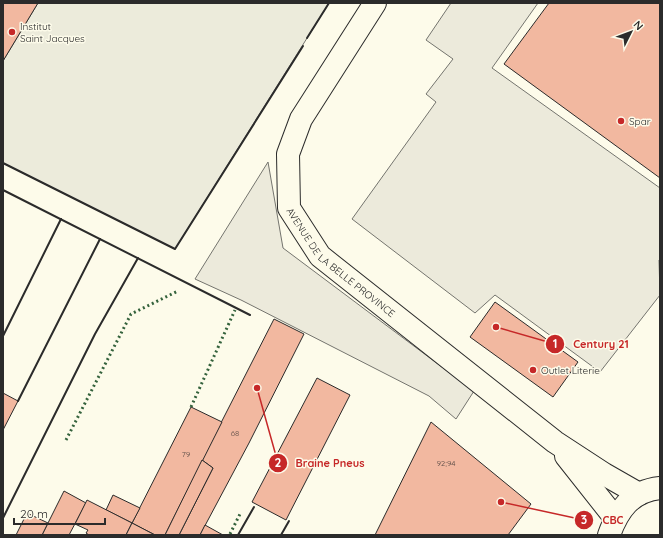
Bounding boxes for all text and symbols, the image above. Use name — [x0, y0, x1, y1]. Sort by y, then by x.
north arrow — [611, 12, 651, 52]
text: N — [631, 18, 646, 33]
place label: Institut Saint Jacques — [20, 20, 85, 45]
marker: Institut Saint Jacques — [7, 27, 17, 37]
place label: Spar — [629, 115, 651, 128]
marker: Spar — [616, 116, 626, 126]
street label: AVENUE DE LA BELLE PROVINCE — [283, 205, 398, 320]
callout: Century 21 — [545, 333, 637, 356]
text: 1 — [553, 336, 557, 351]
text: Century 21 — [573, 337, 629, 351]
place label: Outlet Literie — [541, 364, 600, 377]
marker: Outlet Literie — [528, 365, 538, 375]
house number: 68 — [231, 428, 239, 438]
house number: 79 — [182, 449, 191, 459]
callout: Braine Pneus — [268, 451, 372, 474]
text: 2 — [275, 455, 282, 470]
text: Braine Pneus — [296, 456, 364, 470]
house number: 92;94 — [436, 458, 456, 468]
scale bar — [14, 500, 105, 526]
text: 20 m — [20, 506, 48, 521]
callout: CBC — [574, 509, 631, 532]
text: 3 — [581, 512, 587, 527]
text: CBC — [603, 513, 624, 527]

